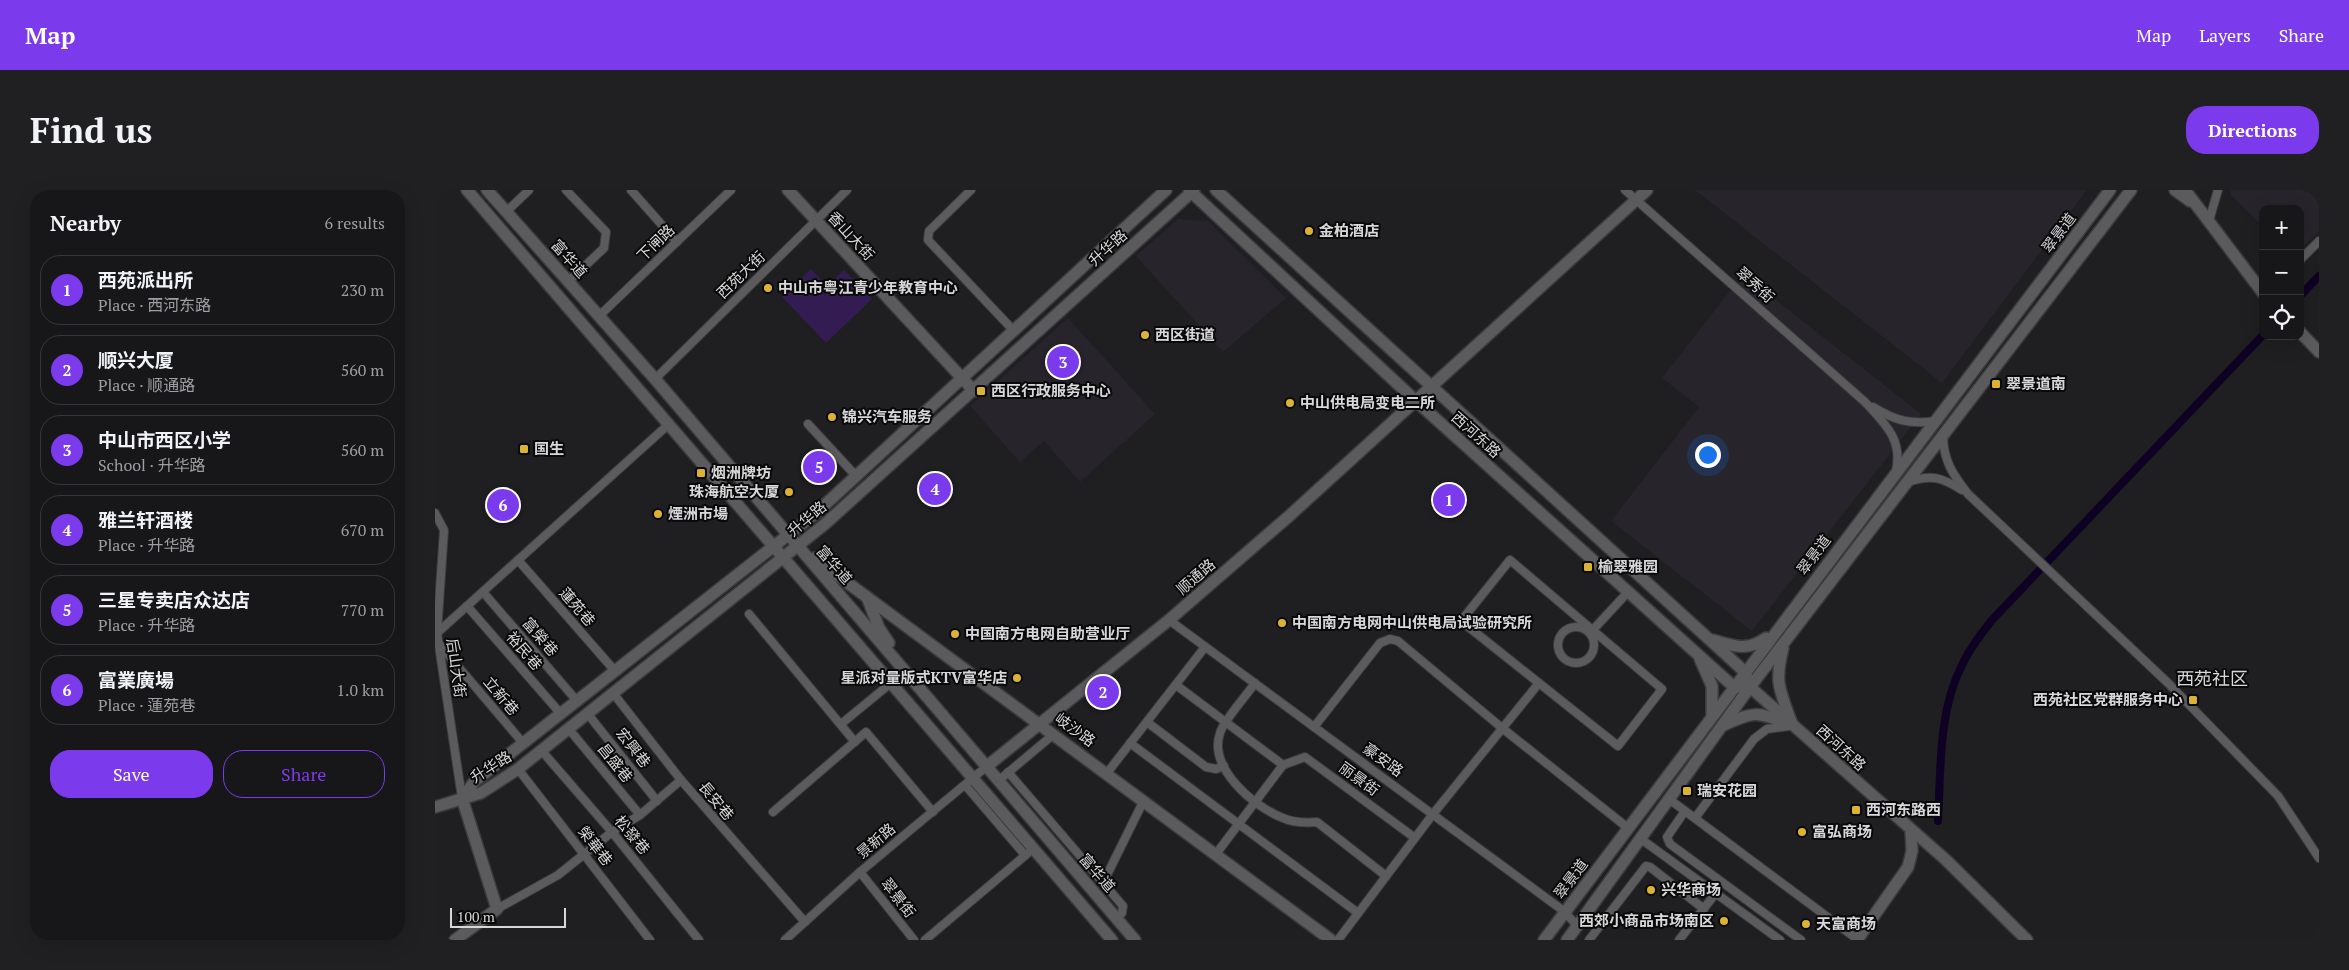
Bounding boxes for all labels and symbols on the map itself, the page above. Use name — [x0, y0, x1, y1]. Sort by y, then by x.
street label: 香山大街 — [824, 207, 880, 264]
street label: 翠景道 — [2037, 208, 2080, 256]
street label: 下闸路 — [632, 219, 678, 265]
place label: 金柏酒店 — [1319, 220, 1379, 240]
street label: 升华路 — [1084, 225, 1131, 270]
marker: 金柏酒店 — [1303, 225, 1315, 237]
street label: 富华道 — [547, 235, 592, 282]
street label: 西苑大街 — [712, 246, 769, 302]
street label: 翠秀街 — [1732, 262, 1779, 307]
place label: 中山市粤江青少年教育中心 — [778, 277, 958, 297]
marker: 中山市粤江青少年教育中心 — [762, 282, 774, 294]
place label: 西区街道 — [1155, 324, 1215, 344]
marker: 西区街道 — [1139, 329, 1151, 341]
pin: 3 — [1047, 343, 1079, 381]
place label: 翠景道南 — [2006, 373, 2066, 393]
marker: 翠景道南 — [1990, 378, 2002, 390]
place label: 西区行政服务中心 — [991, 380, 1111, 400]
marker: 西区行政服务中心 — [975, 385, 987, 397]
place label: 中山供电局变电二所 — [1300, 392, 1435, 412]
marker: 中山供电局变电二所 — [1284, 397, 1296, 409]
place label: 锦兴汽车服务 — [842, 406, 932, 426]
street label: 西河东路 — [1448, 407, 1506, 462]
marker: 锦兴汽车服务 — [826, 411, 838, 423]
place label: 国生 — [534, 438, 564, 458]
your location — [1695, 442, 1721, 468]
marker: 国生 — [518, 443, 530, 455]
pin: 5 — [803, 448, 835, 486]
place label: 烟洲牌坊 — [711, 462, 771, 482]
marker: 烟洲牌坊 — [695, 467, 707, 479]
pin: 4 — [919, 470, 951, 508]
place label: 珠海航空大厦 — [689, 481, 779, 501]
pin: 1 — [1433, 481, 1465, 519]
pin: 6 — [487, 486, 519, 524]
marker: 珠海航空大厦 — [783, 486, 795, 498]
street label: 升华路 — [783, 496, 830, 540]
place label: 煙洲市場 — [668, 503, 728, 523]
marker: 煙洲市場 — [652, 508, 664, 520]
street label: 翠景道 — [1792, 530, 1835, 578]
street label: 富华道 — [812, 541, 857, 588]
street label: 顺通路 — [1172, 554, 1219, 599]
place label: 榆翠雅园 — [1598, 556, 1658, 576]
marker: 榆翠雅园 — [1582, 561, 1594, 573]
street label: 蓮苑巷 — [555, 583, 600, 630]
place label: 中国南方电网中山供电局试验研究所 — [1292, 612, 1532, 632]
street label: 富榮巷 — [518, 613, 563, 660]
marker: 中国南方电网中山供电局试验研究所 — [1276, 617, 1288, 629]
place label: 中国南方电网自助营业厅 — [965, 623, 1130, 643]
street label: 裕民巷 — [502, 627, 547, 674]
marker: 中国南方电网自助营业厅 — [949, 628, 961, 640]
street label: 后山大街 — [443, 637, 471, 699]
district label: 西苑社区 — [2176, 666, 2248, 690]
place label: 星派对量版式KTV富华店 — [841, 667, 1007, 687]
street label: 立新巷 — [480, 672, 524, 719]
marker: 星派对量版式KTV富华店 — [1011, 672, 1023, 684]
pin: 2 — [1087, 673, 1119, 711]
place label: 西苑社区党群服务中心 — [2033, 689, 2183, 709]
marker: 西苑社区党群服务中心 — [2187, 694, 2199, 706]
street label: 岐沙路 — [1052, 708, 1100, 751]
street label: 西河东路 — [1813, 720, 1871, 775]
street label: 宏興巷 — [612, 723, 656, 771]
street label: 豪安路 — [1360, 738, 1408, 781]
street label: 昌盛巷 — [594, 739, 638, 786]
street label: 升华路 — [466, 746, 515, 787]
street label: 丽景街 — [1336, 757, 1384, 800]
street label: 長安巷 — [695, 777, 739, 824]
place label: 瑞安花园 — [1697, 780, 1757, 800]
marker: 瑞安花园 — [1681, 785, 1693, 797]
place label: 西河东路西 — [1866, 799, 1941, 819]
marker: 西河东路西 — [1850, 804, 1862, 816]
street label: 松發巷 — [611, 811, 655, 858]
street label: 景新路 — [852, 818, 899, 862]
street label: 榮華巷 — [574, 821, 618, 869]
place label: 富弘商场 — [1812, 821, 1872, 841]
marker: 富弘商场 — [1796, 826, 1808, 838]
street label: 富华道 — [1075, 849, 1120, 896]
street label: 翠景道 — [1549, 854, 1592, 902]
street label: 翠景街 — [877, 873, 921, 921]
place label: 兴华商场 — [1661, 879, 1721, 899]
marker: 兴华商场 — [1645, 884, 1657, 896]
scale bar — [450, 905, 566, 928]
place label: 西郊小商品市场南区 — [1579, 910, 1714, 930]
place label: 天富商场 — [1816, 913, 1876, 933]
marker: 西郊小商品市场南区 — [1718, 915, 1730, 927]
marker: 天富商场 — [1800, 918, 1812, 930]

